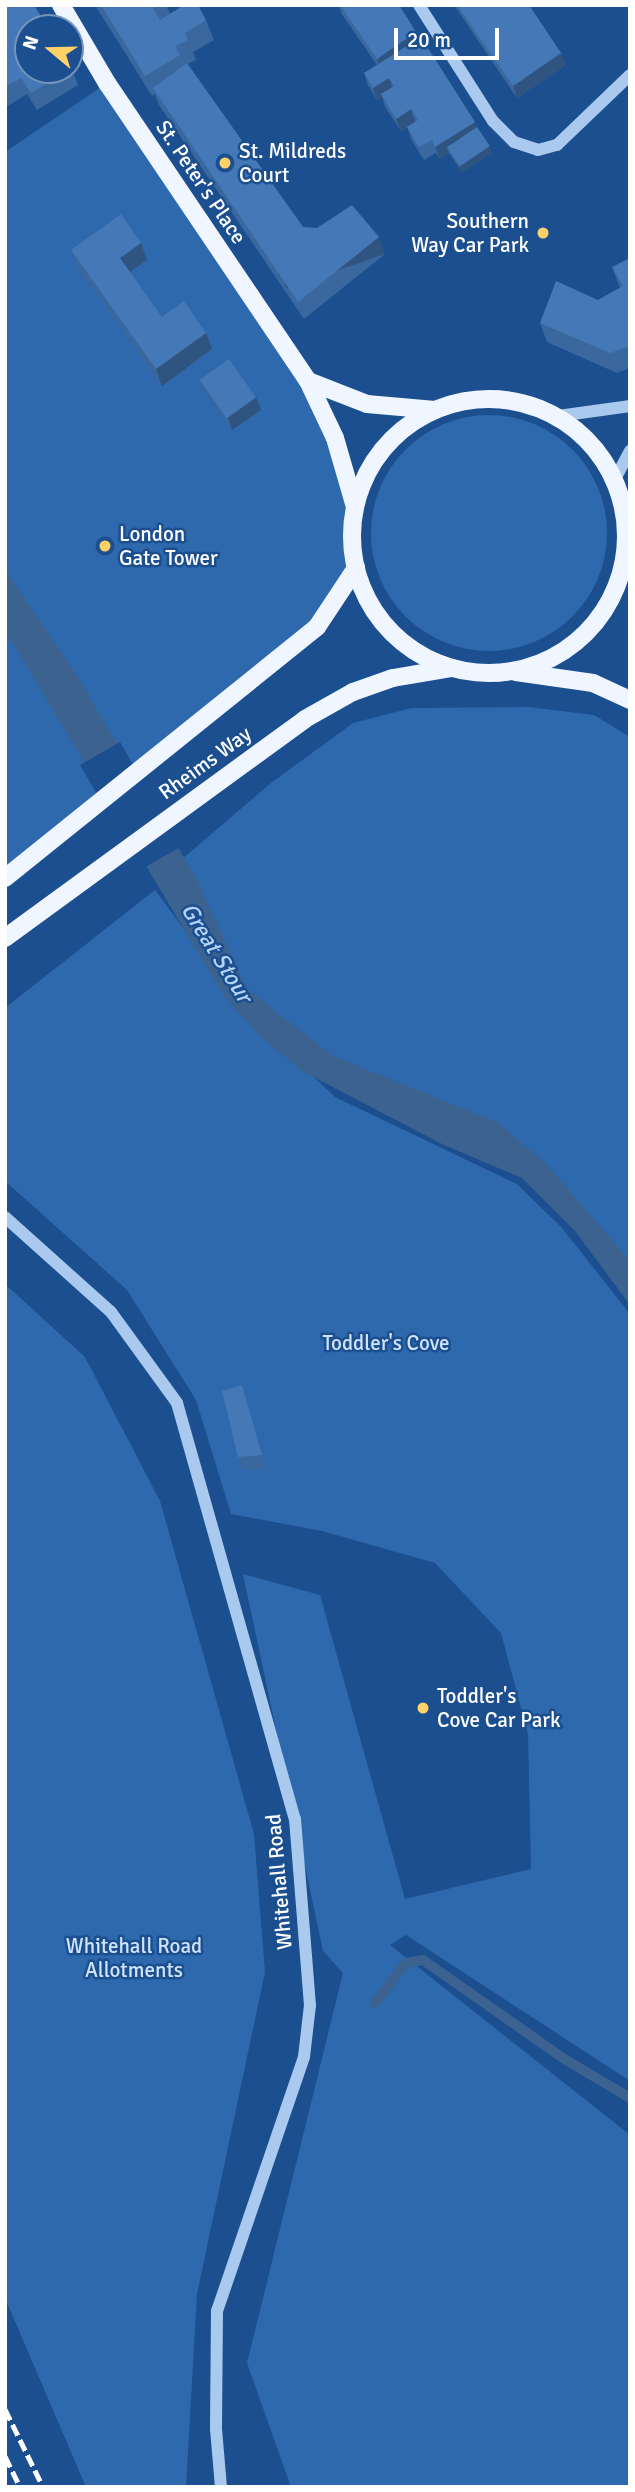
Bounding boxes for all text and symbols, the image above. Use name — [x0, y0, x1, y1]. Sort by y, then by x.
north arrow — [14, 14, 84, 84]
scale bar — [397, 14, 502, 58]
text: 20 m — [407, 27, 451, 53]
text: N — [18, 33, 45, 53]
street label: St. Peter's Place — [150, 115, 252, 249]
place label: St. Mildreds Court — [239, 138, 346, 188]
marker: St. Mildreds Court — [217, 155, 233, 171]
place label: Southern Way Car Park — [411, 208, 529, 258]
marker: Southern Way Car Park — [535, 225, 551, 241]
place label: London Gate Tower — [119, 521, 218, 571]
marker: London Gate Tower — [97, 538, 113, 554]
street label: Rheims Way — [154, 721, 256, 805]
water label: Great Stour — [174, 898, 258, 1008]
park label: Toddler's Cove — [322, 1330, 450, 1356]
place label: Toddler's Cove Car Park — [437, 1683, 561, 1733]
marker: Toddler's Cove Car Park — [415, 1700, 431, 1716]
street label: Whitehall Road — [261, 1813, 297, 1951]
park label: Whitehall Road Allotments — [66, 1933, 202, 1983]

